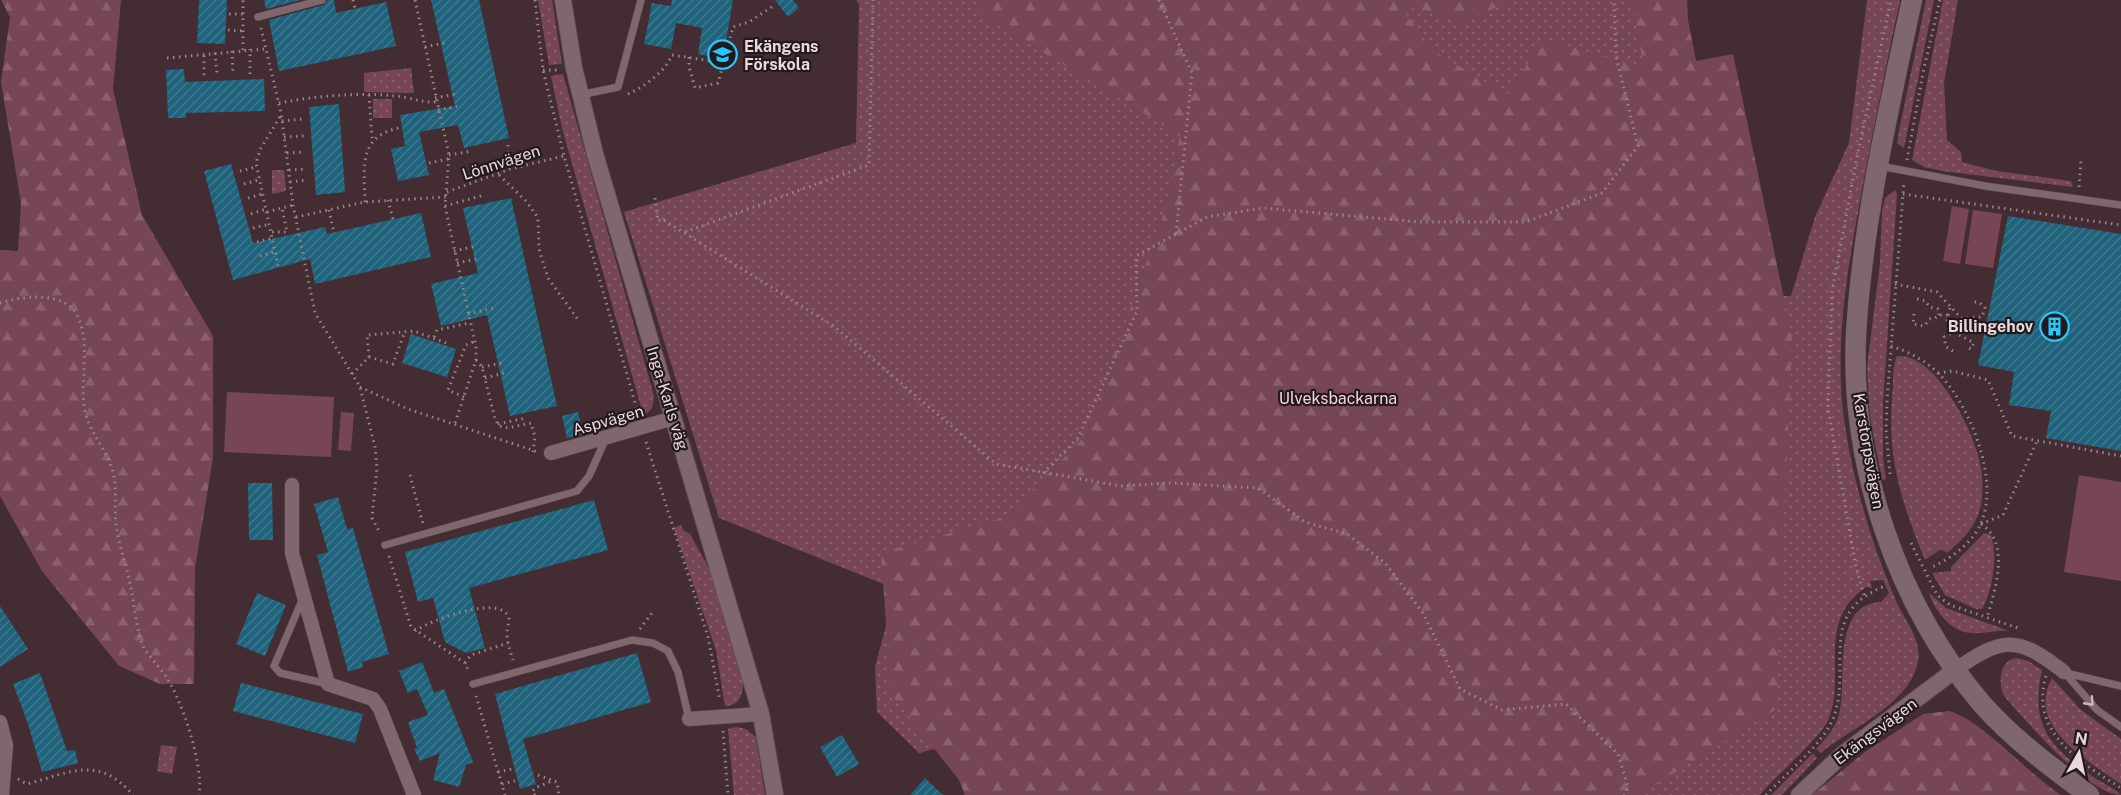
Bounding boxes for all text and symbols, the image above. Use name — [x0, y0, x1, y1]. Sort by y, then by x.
place label: Ekängens Förskola — [744, 37, 819, 74]
school or university icon: Ekängens Förskola — [707, 39, 739, 71]
street label: Lönnvägen — [460, 141, 543, 184]
building icon: Billingehov — [2038, 310, 2070, 342]
place label: Billingehov — [1948, 317, 2034, 336]
street label: Inga-Karls väg — [643, 344, 692, 452]
park label: Ulveksbackarna — [1279, 389, 1397, 408]
street label: Karstorpsvägen — [1849, 392, 1888, 511]
street label: Aspvägen — [570, 401, 646, 440]
street label: Ekängsvägen — [1830, 694, 1921, 769]
one-way arrow — [2083, 695, 2094, 706]
north arrow — [2049, 723, 2109, 783]
text: N — [2074, 728, 2089, 749]

